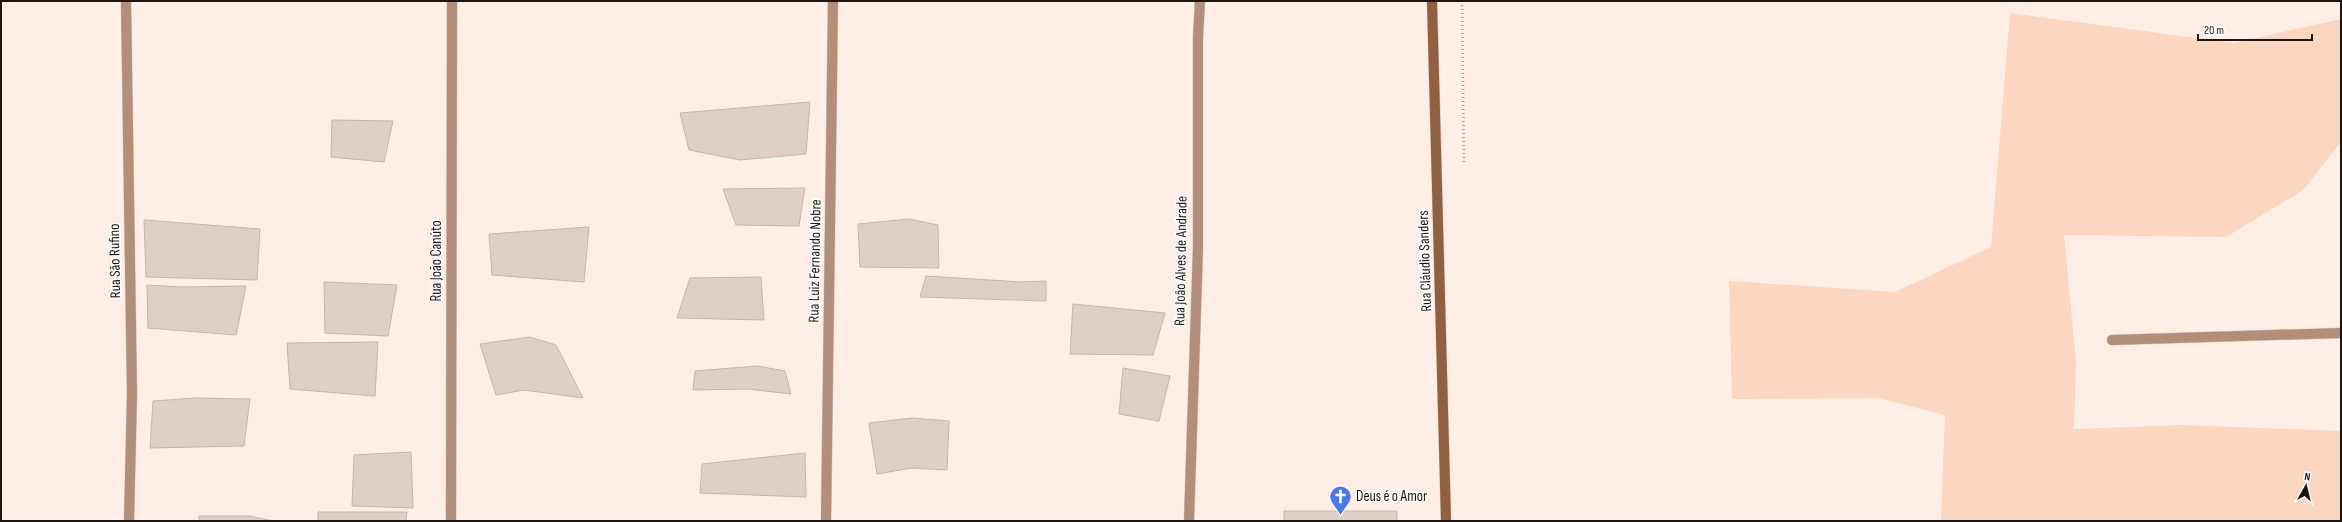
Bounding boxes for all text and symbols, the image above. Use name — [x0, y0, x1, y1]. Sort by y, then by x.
scale bar — [2198, 16, 2312, 42]
text: 20 m — [2204, 23, 2224, 38]
street label: Rua João Alves de Andrade — [1170, 196, 1192, 326]
street label: Rua Luiz Fernando Nobre — [804, 199, 826, 323]
street label: Rua Cláudio Sanders — [1414, 210, 1436, 312]
street label: Rua João Canúto — [427, 220, 446, 302]
street label: Rua São Rufino — [105, 224, 125, 298]
north arrow — [2286, 466, 2326, 506]
text: N — [2304, 470, 2311, 483]
church icon: Deus é o Amor — [1328, 483, 1354, 516]
place label: Deus é o Amor — [1356, 487, 1428, 506]

